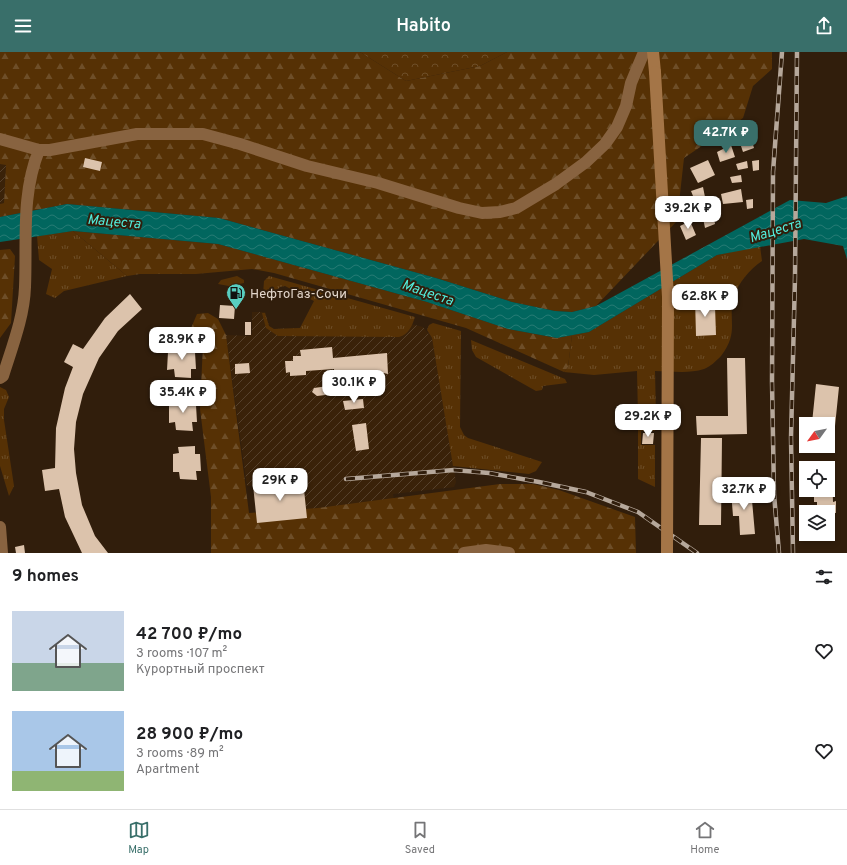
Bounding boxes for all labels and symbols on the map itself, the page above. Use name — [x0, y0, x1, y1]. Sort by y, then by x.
pin: 42.7K ₽ — [689, 120, 763, 154]
pin: 39.2K ₽ — [651, 196, 725, 230]
water label: Мацеста — [87, 212, 142, 233]
water label: Мацеста — [747, 215, 804, 247]
water label: Мацеста — [399, 277, 456, 310]
fuel station icon: НефтоГаз-Сочи — [225, 282, 247, 310]
pin: 62.8K ₽ — [668, 284, 742, 318]
place label: НефтоГаз-Сочи — [250, 287, 347, 303]
pin: 28.9K ₽ — [145, 327, 219, 361]
pin: 30.1K ₽ — [317, 370, 391, 404]
pin: 35.4K ₽ — [146, 380, 220, 414]
pin: 29.2K ₽ — [611, 404, 685, 438]
north arrow — [799, 417, 835, 453]
pin: 29K ₽ — [252, 468, 308, 502]
pin: 32.7K ₽ — [707, 477, 781, 511]

